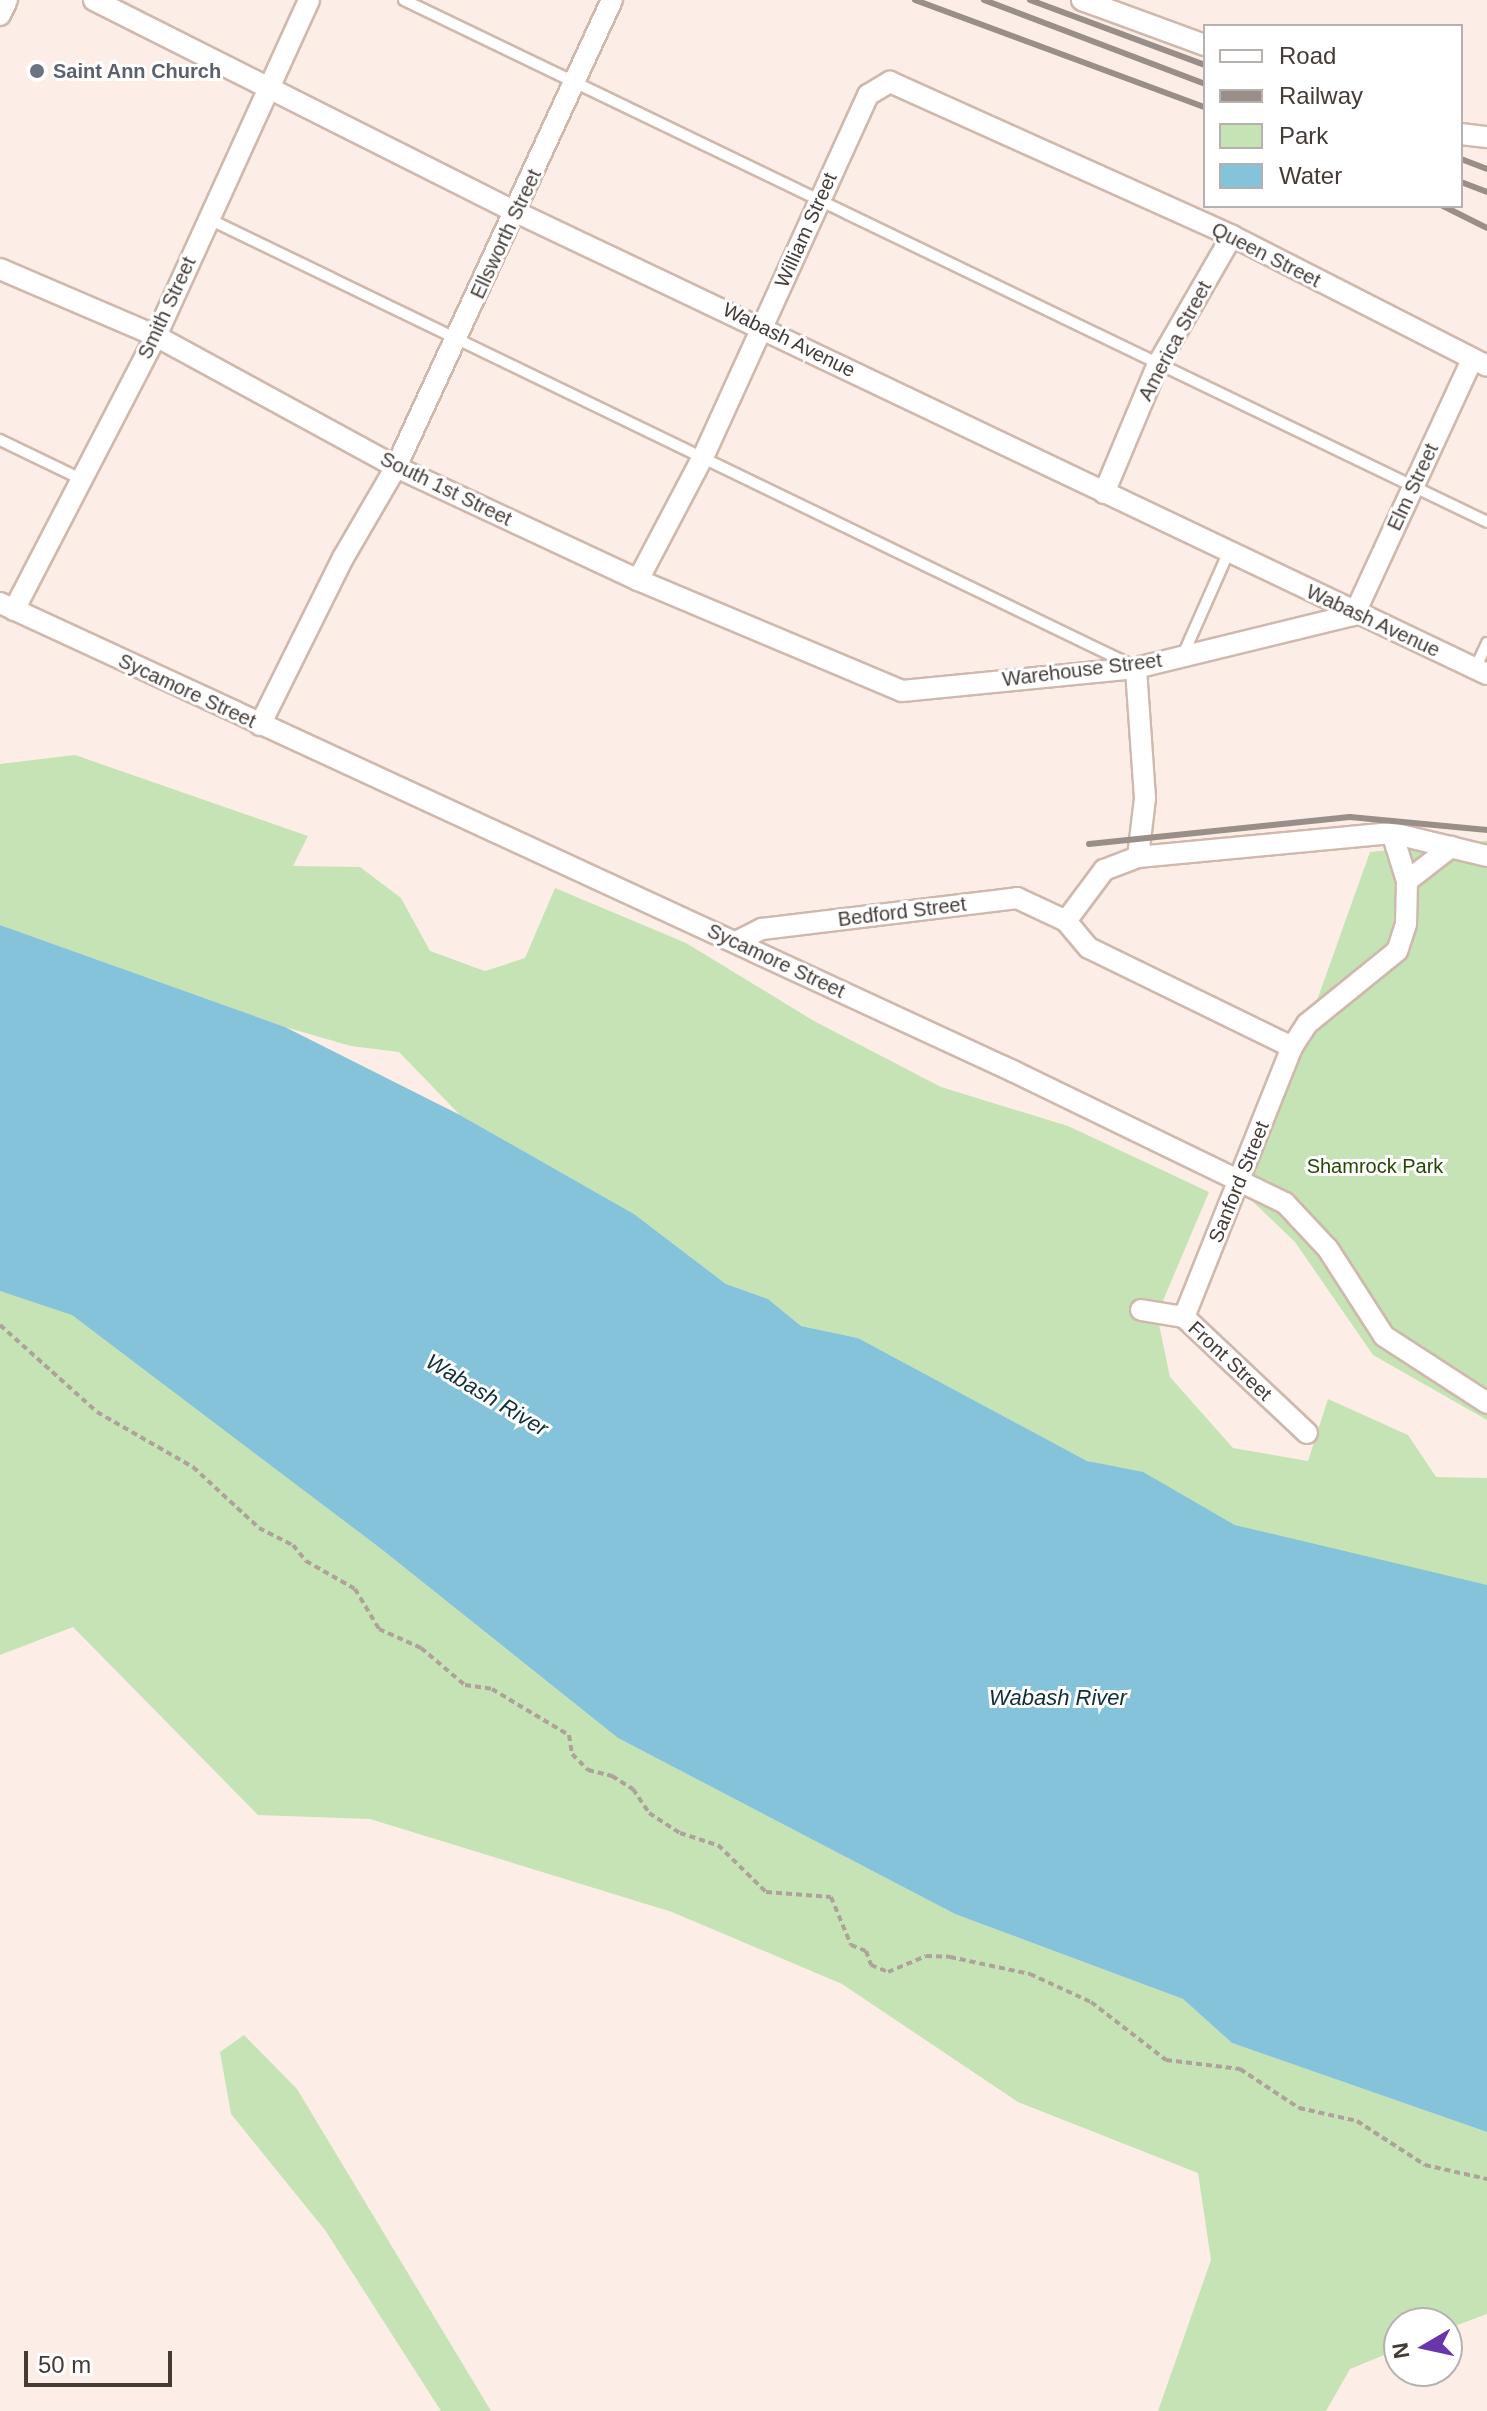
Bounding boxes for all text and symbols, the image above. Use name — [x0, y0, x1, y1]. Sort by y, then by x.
legend — [1203, 24, 1463, 208]
text: Road — [1279, 42, 1336, 69]
place label: Saint Ann Church — [53, 59, 222, 83]
marker: Saint Ann Church — [28, 62, 46, 80]
text: Railway — [1279, 82, 1363, 109]
text: Park — [1279, 122, 1328, 149]
text: Water — [1279, 162, 1342, 189]
street label: Ellsworth Street — [466, 165, 546, 303]
street label: William Street — [770, 169, 842, 291]
street label: Queen Street — [1208, 217, 1324, 293]
street label: Smith Street — [133, 253, 201, 363]
street label: America Street — [1133, 277, 1217, 405]
street label: Wabash Avenue — [718, 297, 860, 383]
street label: Elm Street — [1382, 440, 1444, 534]
street label: South 1st Street — [376, 447, 516, 531]
street label: Wabash Avenue — [1302, 579, 1444, 663]
street label: Warehouse Street — [1001, 648, 1163, 692]
street label: Sycamore Street — [114, 649, 260, 733]
street label: Bedford Street — [837, 892, 967, 932]
street label: Sycamore Street — [703, 919, 849, 1003]
street label: Sanford Street — [1204, 1118, 1274, 1246]
park label: Shamrock Park — [1307, 1154, 1443, 1178]
street label: Front Street — [1183, 1316, 1277, 1406]
water label: Wabash River — [421, 1348, 553, 1442]
water label: Wabash River — [989, 1685, 1127, 1711]
north arrow — [1383, 2307, 1463, 2387]
scale bar — [28, 2335, 176, 2385]
text: N — [1387, 2341, 1414, 2360]
text: 50 m — [38, 2351, 91, 2378]

